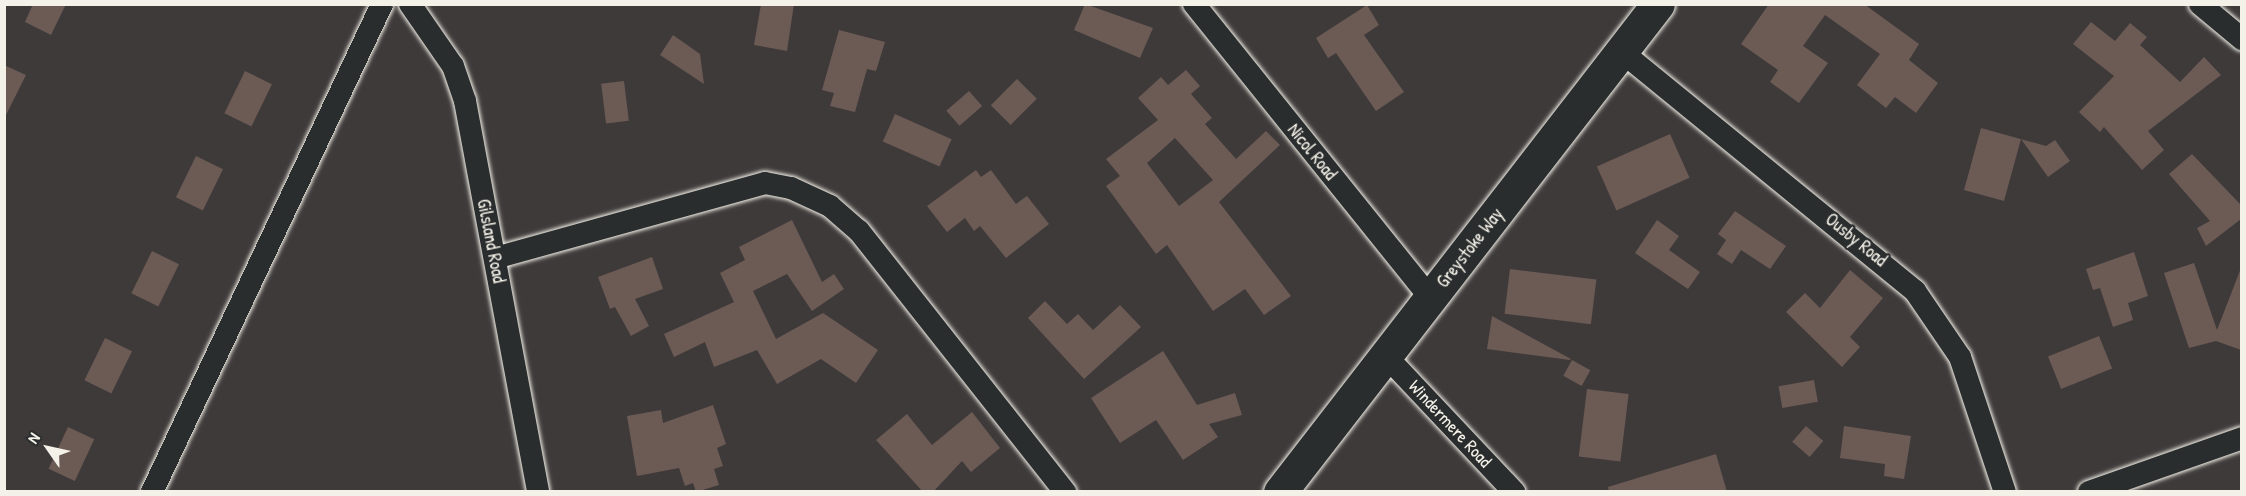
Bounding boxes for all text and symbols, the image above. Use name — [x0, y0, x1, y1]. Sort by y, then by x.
street label: Nicol Road — [1283, 119, 1341, 185]
street label: Gilsland Road — [472, 197, 510, 285]
street label: Greystoke Way — [1432, 204, 1508, 292]
street label: Ousby Road — [1821, 209, 1891, 271]
street label: Windermere Road — [1404, 376, 1496, 472]
north arrow — [18, 418, 78, 478]
text: N — [22, 428, 45, 448]

